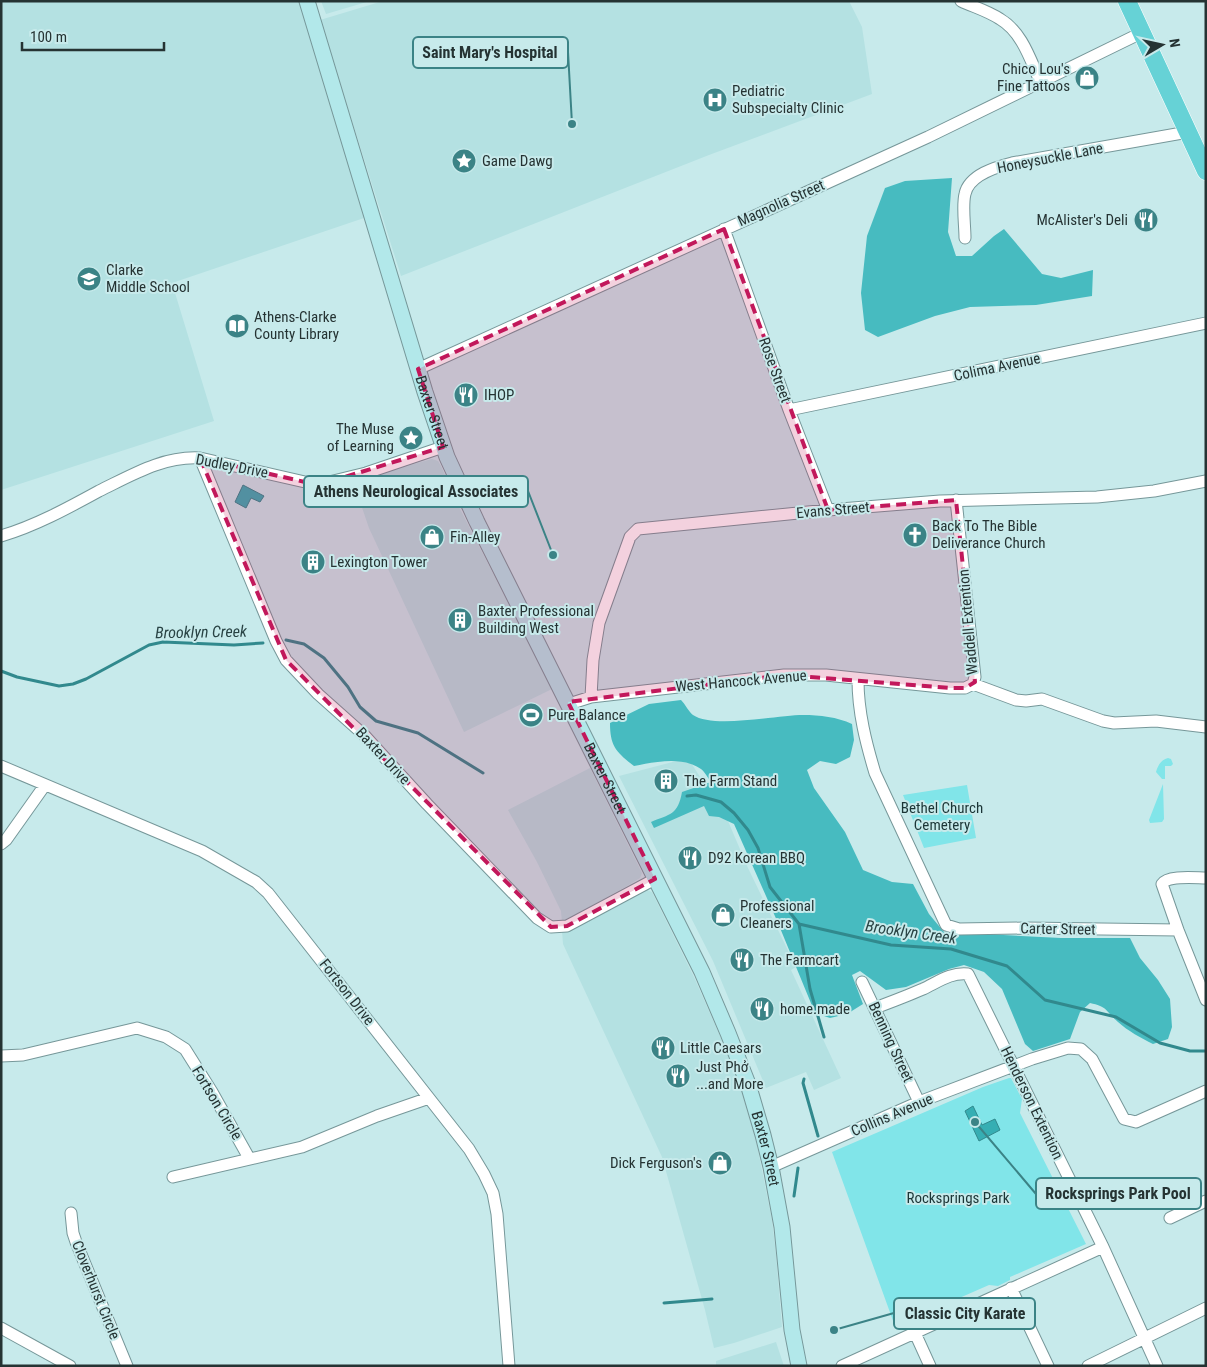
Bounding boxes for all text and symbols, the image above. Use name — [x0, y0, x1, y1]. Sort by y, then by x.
scale bar — [22, 20, 165, 52]
north arrow — [1137, 20, 1187, 70]
text: 100 m — [30, 28, 67, 46]
callout: Saint Mary's Hospital — [413, 37, 568, 68]
text: N — [1166, 37, 1183, 48]
text: Saint Mary's Hospital — [422, 43, 558, 62]
place label: Chico Lou's Fine Tattoos — [997, 60, 1070, 95]
shop icon: Chico Lou's Fine Tattoos — [1074, 65, 1100, 91]
place label: Pediatric Subspecialty Clinic — [732, 82, 844, 117]
hospital icon: Pediatric Subspecialty Clinic — [702, 87, 728, 113]
street label: Honeysuckle Lane — [995, 139, 1105, 177]
place icon: Game Dawg — [451, 148, 477, 174]
place label: Game Dawg — [482, 152, 553, 170]
street label: Magnolia Street — [735, 176, 827, 230]
restaurant icon: McAlister's Deli — [1133, 207, 1159, 233]
place label: McAlister's Deli — [1036, 211, 1128, 229]
place label: Clarke Middle School — [106, 261, 190, 296]
school or university icon: Clarke Middle School — [76, 266, 102, 292]
place label: Athens-Clarke County Library — [254, 308, 339, 343]
library icon: Athens-Clarke County Library — [224, 313, 250, 339]
street label: Rose Street — [755, 335, 795, 405]
street label: Colima Avenue — [952, 349, 1042, 385]
street label: Baxter Street — [412, 373, 453, 452]
restaurant icon: IHOP — [453, 382, 479, 408]
place label: IHOP — [484, 386, 514, 404]
place label: The Muse of Learning — [327, 420, 394, 455]
place icon: The Muse of Learning — [398, 425, 424, 451]
street label: Dudley Drive — [194, 450, 270, 482]
callout: Athens Neurological Associates — [304, 476, 528, 507]
text: Athens Neurological Associates — [314, 482, 518, 501]
street label: Evans Street — [796, 498, 870, 522]
place label: Back To The Bible Deliverance Church — [932, 517, 1046, 552]
church icon: Back To The Bible Deliverance Church — [902, 522, 928, 548]
shop icon: Fin-Alley — [419, 524, 445, 550]
place label: Fin-Alley — [450, 528, 500, 546]
building icon: Lexington Tower — [300, 549, 326, 575]
place label: Lexington Tower — [330, 553, 427, 571]
street label: Waddell Extention — [954, 568, 982, 676]
place label: Baxter Professional Building West — [478, 602, 594, 637]
building icon: Baxter Professional Building West — [447, 607, 473, 633]
water label: Brooklyn Creek — [155, 622, 248, 642]
street label: West Hancock Avenue — [675, 666, 807, 696]
sports icon: Pure Balance — [518, 702, 544, 728]
place label: Pure Balance — [548, 706, 626, 724]
street label: Baxter Drive — [352, 724, 414, 788]
street label: Baxter Street — [580, 740, 630, 816]
building icon: The Farm Stand — [653, 768, 679, 794]
place label: The Farm Stand — [684, 772, 777, 790]
park label: Bethel Church Cemetery — [901, 799, 983, 834]
restaurant icon: D92 Korean BBQ — [677, 845, 703, 871]
place label: D92 Korean BBQ — [708, 849, 805, 867]
place label: Professional Cleaners — [740, 897, 814, 932]
shop icon: Professional Cleaners — [710, 902, 736, 928]
water label: Brooklyn Creek — [864, 916, 959, 948]
street label: Carter Street — [1020, 919, 1096, 939]
restaurant icon: The Farmcart — [729, 947, 755, 973]
place label: The Farmcart — [760, 951, 839, 969]
street label: Fortson Drive — [316, 955, 378, 1029]
restaurant icon: home.made — [749, 996, 775, 1022]
street label: Benning Street — [865, 999, 917, 1085]
place label: home.made — [780, 1000, 850, 1018]
restaurant icon: Little Caesars — [650, 1035, 676, 1061]
place label: Little Caesars — [680, 1039, 762, 1057]
street label: Henderson Extention — [997, 1044, 1067, 1162]
place label: Just Phở ...and More — [696, 1058, 764, 1093]
street label: Fortson Circle — [188, 1063, 246, 1143]
restaurant icon: Just Phở ...and More — [665, 1063, 691, 1089]
street label: Collins Avenue — [848, 1090, 936, 1140]
street label: Baxter Street — [747, 1109, 783, 1188]
shop icon: Dick Ferguson's — [707, 1150, 733, 1176]
place label: Dick Ferguson's — [610, 1154, 702, 1172]
callout: Rocksprings Park Pool — [1036, 1178, 1201, 1209]
text: Rocksprings Park Pool — [1045, 1184, 1191, 1203]
park label: Rocksprings Park — [906, 1189, 1010, 1207]
street label: Cloverhurst Circle — [68, 1238, 124, 1342]
callout: Classic City Karate — [894, 1298, 1035, 1329]
text: Classic City Karate — [905, 1304, 1026, 1323]

